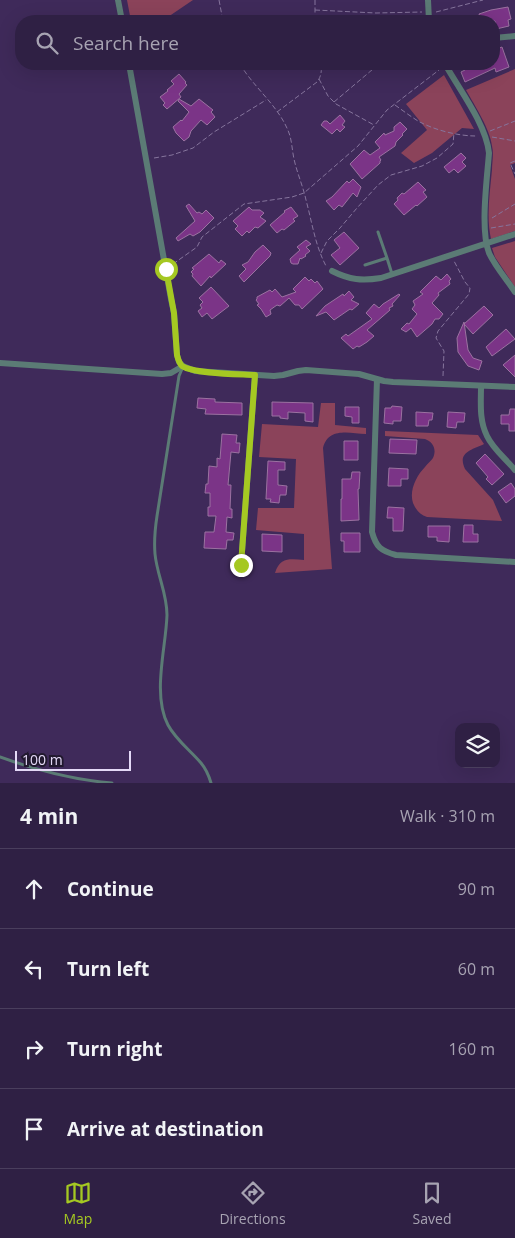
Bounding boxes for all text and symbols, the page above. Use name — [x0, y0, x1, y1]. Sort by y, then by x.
search box — [15, 15, 500, 70]
icon: search — [33, 29, 61, 57]
text: Search here — [73, 30, 179, 56]
route start — [155, 258, 178, 281]
route end — [230, 554, 253, 577]
map controls — [455, 723, 500, 768]
button: layers — [455, 723, 500, 768]
scale bar — [15, 748, 131, 771]
text: 100 m — [22, 750, 63, 769]
text: 4 min — [20, 802, 78, 830]
text: Walk · 310 m — [400, 805, 495, 827]
icon: ahead — [20, 875, 48, 903]
text: Continue — [67, 876, 154, 902]
text: 90 m — [458, 878, 495, 900]
icon: left — [20, 955, 48, 983]
text: Turn left — [67, 956, 149, 982]
text: 60 m — [458, 958, 495, 980]
icon: right — [20, 1035, 48, 1063]
text: Turn right — [67, 1036, 162, 1062]
text: 160 m — [449, 1038, 495, 1060]
icon: arrive — [20, 1115, 48, 1143]
text: Arrive at destination — [67, 1116, 264, 1142]
tab: Map — [63, 1179, 92, 1228]
tab: Directions — [219, 1179, 286, 1228]
tab: Saved — [413, 1179, 451, 1228]

